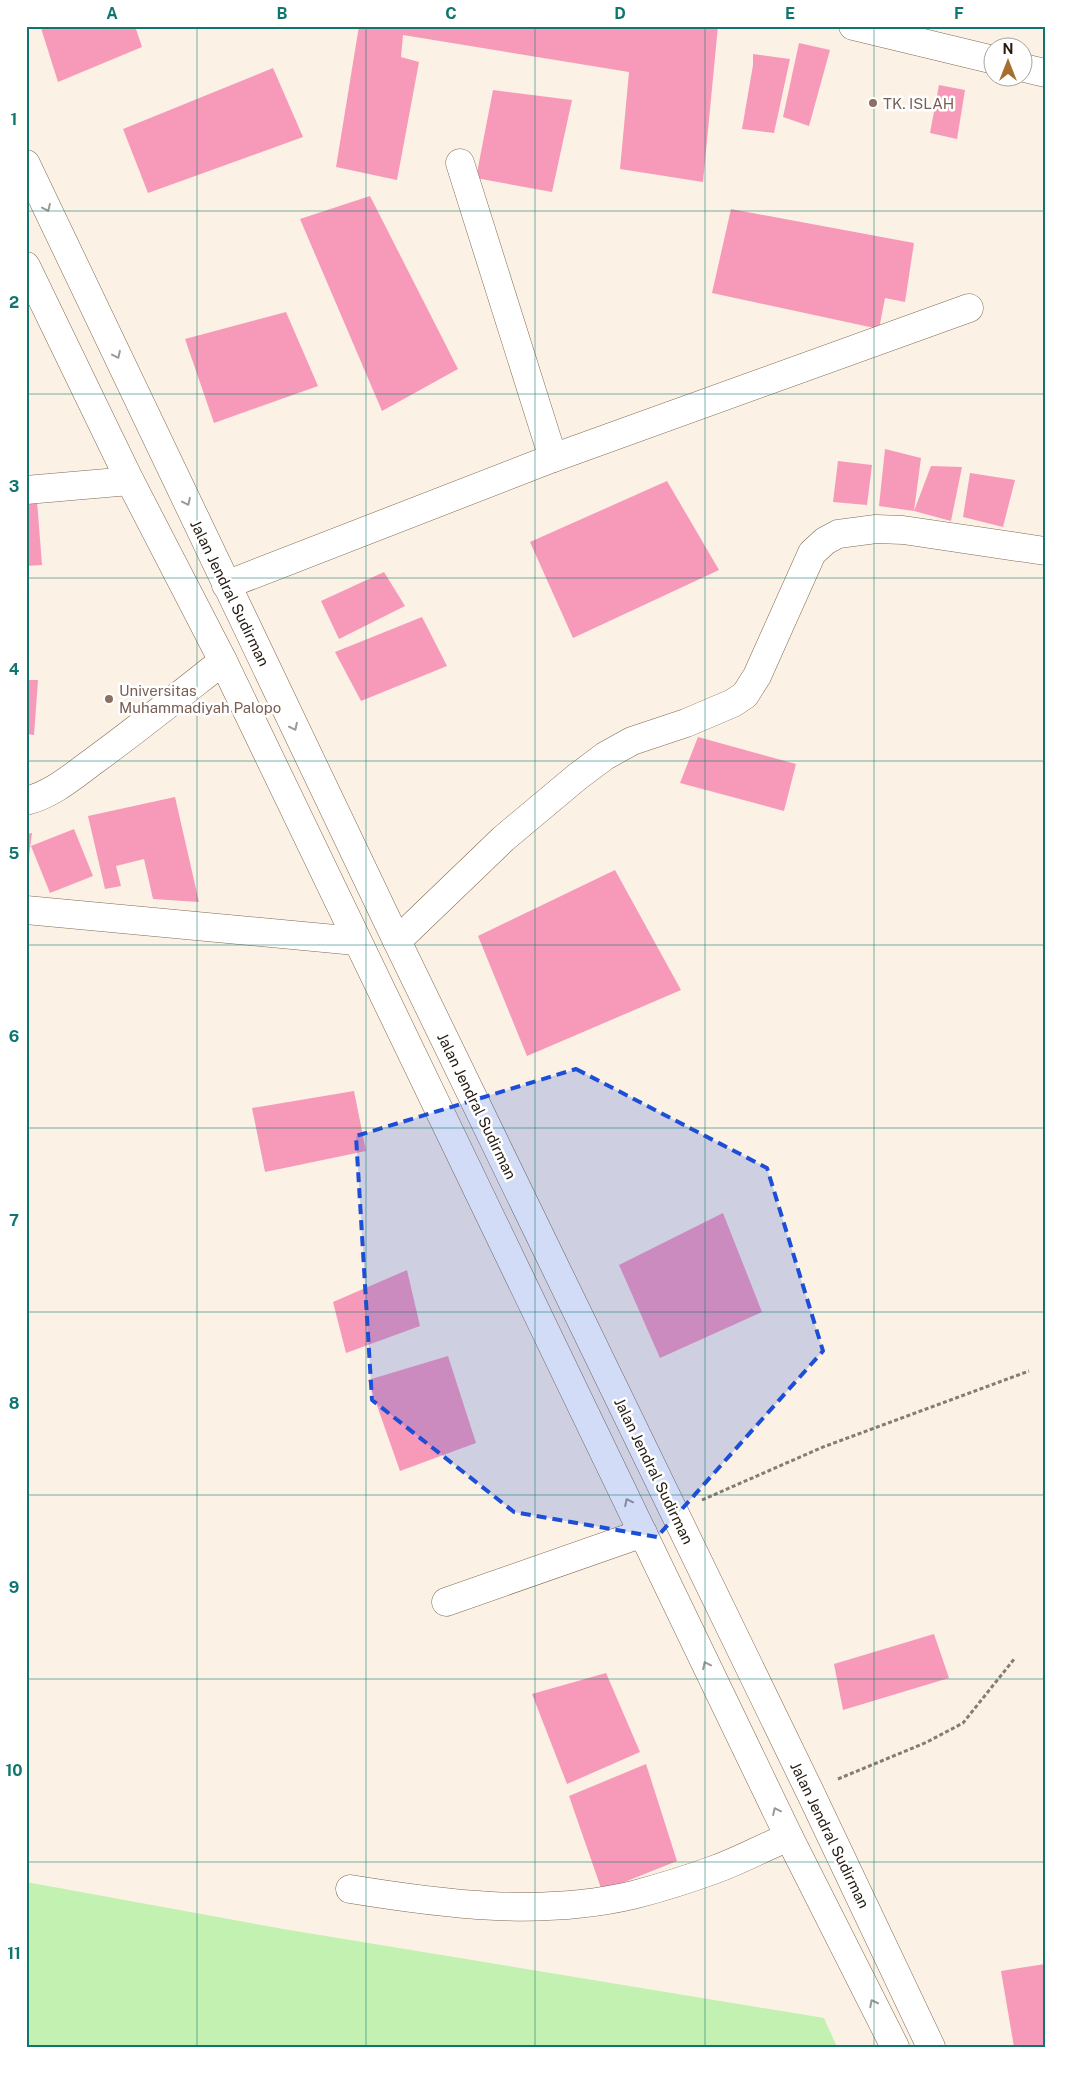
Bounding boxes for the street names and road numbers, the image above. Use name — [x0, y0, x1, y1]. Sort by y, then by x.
street label: Jalan Jendral Sudirman — [187, 517, 273, 669]
street label: Jalan Jendral Sudirman — [434, 1030, 520, 1182]
street label: Jalan Jendral Sudirman — [611, 1395, 697, 1547]
street label: Jalan Jendral Sudirman — [787, 1759, 873, 1911]

